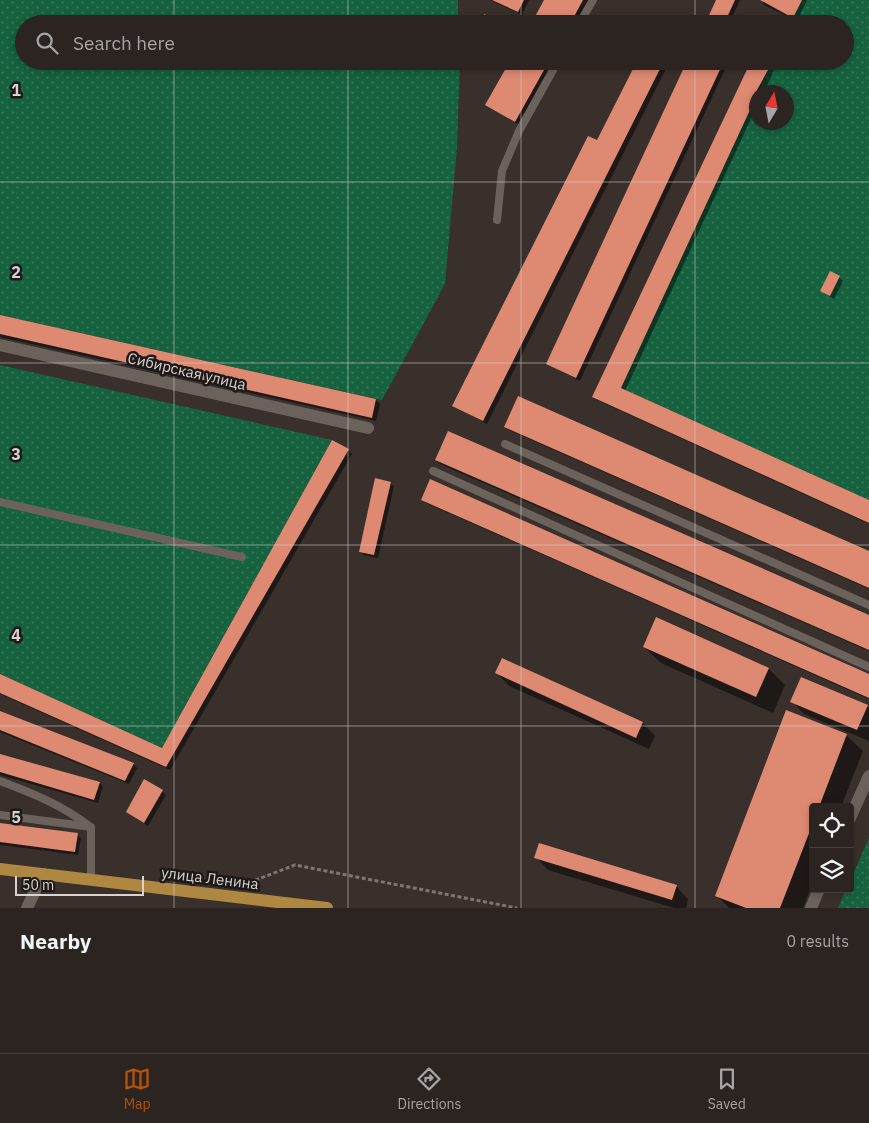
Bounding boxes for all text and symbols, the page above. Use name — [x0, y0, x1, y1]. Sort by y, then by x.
search box — [15, 15, 854, 70]
icon: search — [33, 29, 61, 57]
text: Search here — [73, 31, 175, 55]
text: 1 — [11, 80, 21, 100]
north arrow — [749, 85, 794, 130]
text: 2 — [11, 262, 21, 282]
street label: Сибирская улица — [126, 348, 248, 394]
text: 3 — [11, 444, 21, 464]
text: 4 — [11, 625, 21, 645]
map controls — [809, 803, 854, 893]
button: locate — [809, 803, 854, 848]
text: 5 — [11, 807, 21, 827]
button: layers — [809, 848, 854, 893]
street label: улица Ленина — [160, 863, 260, 893]
scale bar — [15, 873, 144, 896]
text: 50 m — [22, 876, 54, 894]
text: Nearby — [20, 927, 91, 955]
text: 0 results — [786, 931, 849, 951]
tab: Map — [123, 1065, 151, 1113]
tab: Directions — [398, 1065, 461, 1113]
tab: Saved — [708, 1065, 746, 1113]

